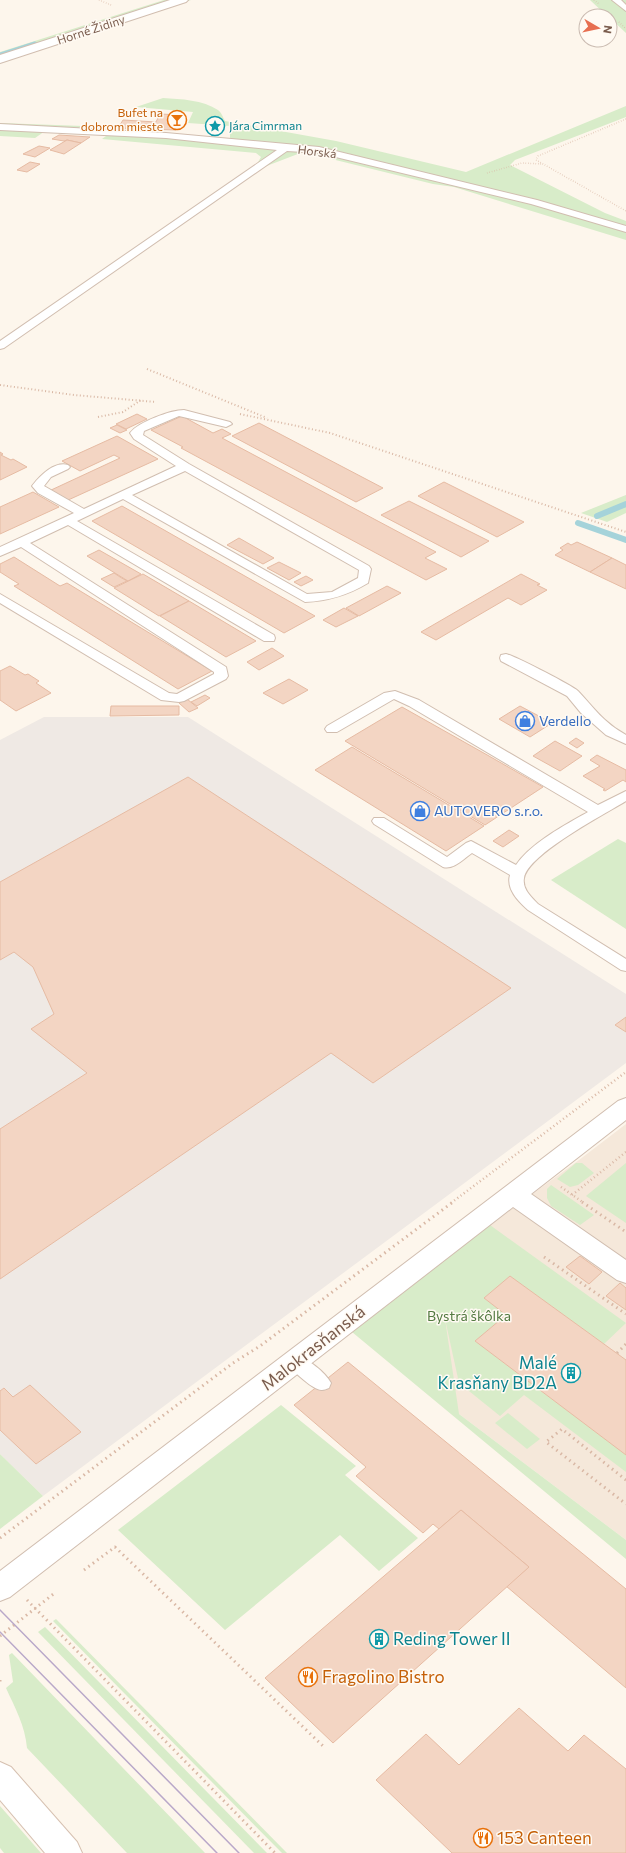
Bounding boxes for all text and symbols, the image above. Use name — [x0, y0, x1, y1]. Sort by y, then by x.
north arrow — [578, 8, 618, 48]
street label: Horné Židiny — [55, 11, 126, 47]
text: N — [601, 25, 615, 35]
place label: Bufet na dobrom mieste — [81, 105, 163, 133]
bar icon: Bufet na dobrom mieste — [166, 109, 188, 131]
place icon: Jára Cimrman — [204, 115, 226, 137]
place label: Jára Cimrman — [229, 118, 302, 133]
street label: Horská — [297, 142, 337, 160]
shop icon: Verdello — [514, 710, 536, 732]
place label: Verdello — [539, 712, 591, 729]
shop icon: AUTOVERO s.r.o. — [409, 800, 431, 822]
place label: AUTOVERO s.r.o. — [434, 802, 543, 819]
street label: Malokrasňanská — [257, 1301, 369, 1395]
park label: Bystrá škôlka — [427, 1307, 511, 1324]
place label: Malé Krasňany BD2A — [437, 1352, 557, 1393]
building icon: Malé Krasňany BD2A — [560, 1362, 582, 1384]
building icon: Reding Tower II — [368, 1628, 390, 1650]
place label: Reding Tower II — [393, 1628, 510, 1649]
restaurant icon: Fragolino Bistro — [297, 1666, 319, 1688]
place label: Fragolino Bistro — [322, 1666, 445, 1687]
restaurant icon: 153 Canteen — [472, 1827, 494, 1849]
place label: 153 Canteen — [497, 1827, 592, 1848]

